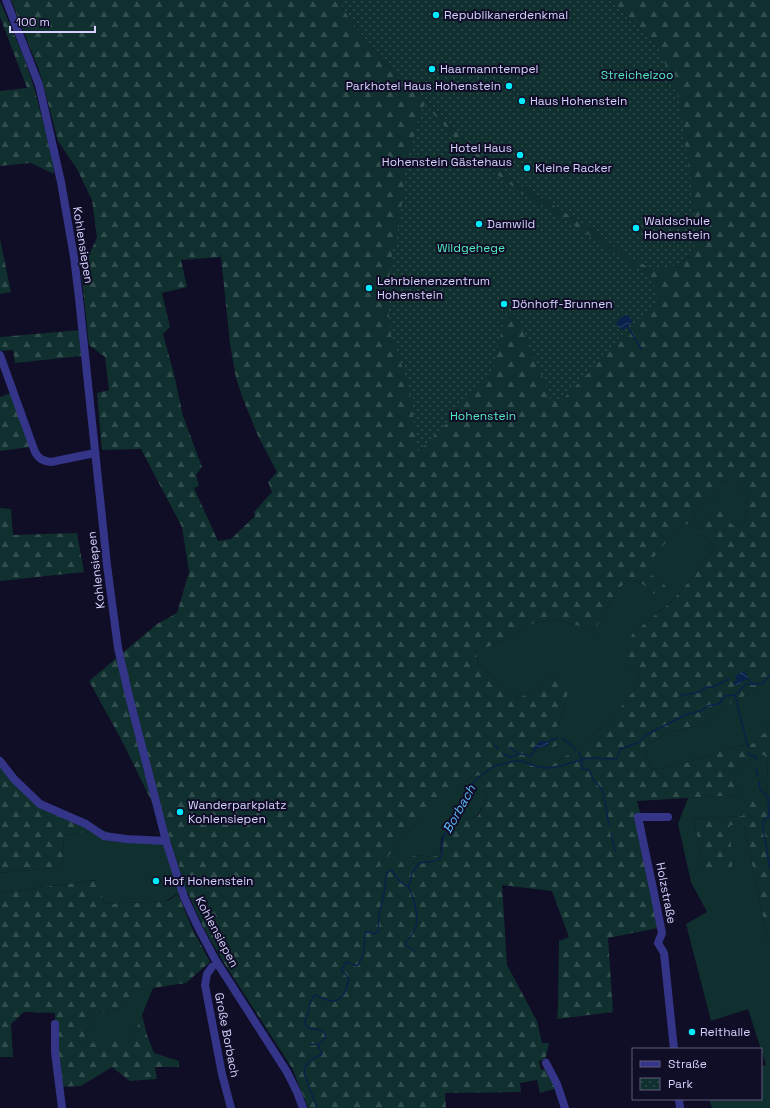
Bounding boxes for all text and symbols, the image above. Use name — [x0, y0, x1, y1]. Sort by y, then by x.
place label: Republikanerdenkmal — [444, 7, 568, 23]
scale bar — [10, 8, 95, 34]
marker: Republikanerdenkmal — [431, 10, 441, 20]
text: 100 m — [16, 14, 50, 30]
place label: Haarmanntempel — [440, 61, 538, 77]
marker: Haarmanntempel — [427, 64, 437, 74]
park label: Streichelzoo — [601, 67, 673, 83]
place label: Parkhotel Haus Hohenstein — [346, 78, 501, 94]
marker: Parkhotel Haus Hohenstein — [504, 81, 514, 91]
place label: Haus Hohenstein — [530, 93, 627, 109]
marker: Haus Hohenstein — [517, 96, 527, 106]
place label: Hotel Haus Hohenstein Gästehaus — [382, 140, 512, 170]
marker: Hotel Haus Hohenstein Gästehaus — [515, 150, 525, 160]
place label: Kleine Racker — [535, 160, 613, 176]
marker: Kleine Racker — [522, 163, 532, 173]
street label: Kohlensiepen — [69, 205, 97, 285]
place label: Waldschule Hohenstein — [644, 213, 710, 243]
place label: Damwild — [487, 216, 535, 232]
marker: Damwild — [474, 219, 484, 229]
marker: Waldschule Hohenstein — [631, 223, 641, 233]
park label: Wildgehege — [437, 240, 505, 256]
place label: Lehrbienenzentrum Hohenstein — [377, 273, 490, 303]
marker: Lehrbienenzentrum Hohenstein — [364, 283, 374, 293]
place label: Dönhoff-Brunnen — [512, 296, 613, 312]
marker: Dönhoff-Brunnen — [499, 299, 509, 309]
park label: Hohenstein — [450, 408, 516, 424]
street label: Kohlensiepen — [83, 530, 109, 610]
water label: Borbach — [439, 781, 480, 836]
place label: Wanderparkplatz Kohlensiepen — [188, 797, 287, 827]
marker: Wanderparkplatz Kohlensiepen — [175, 807, 185, 817]
street label: Holzstraße — [652, 861, 680, 925]
place label: Hof Hohenstein — [164, 873, 253, 889]
marker: Hof Hohenstein — [151, 876, 161, 886]
street label: Kohlensiepen — [192, 894, 242, 970]
street label: Große Borbach — [211, 991, 243, 1079]
place label: Reithalle — [700, 1024, 750, 1040]
marker: Reithalle — [687, 1027, 697, 1037]
legend — [632, 1048, 762, 1100]
text: Straße — [668, 1056, 707, 1072]
text: Park — [668, 1076, 693, 1092]

